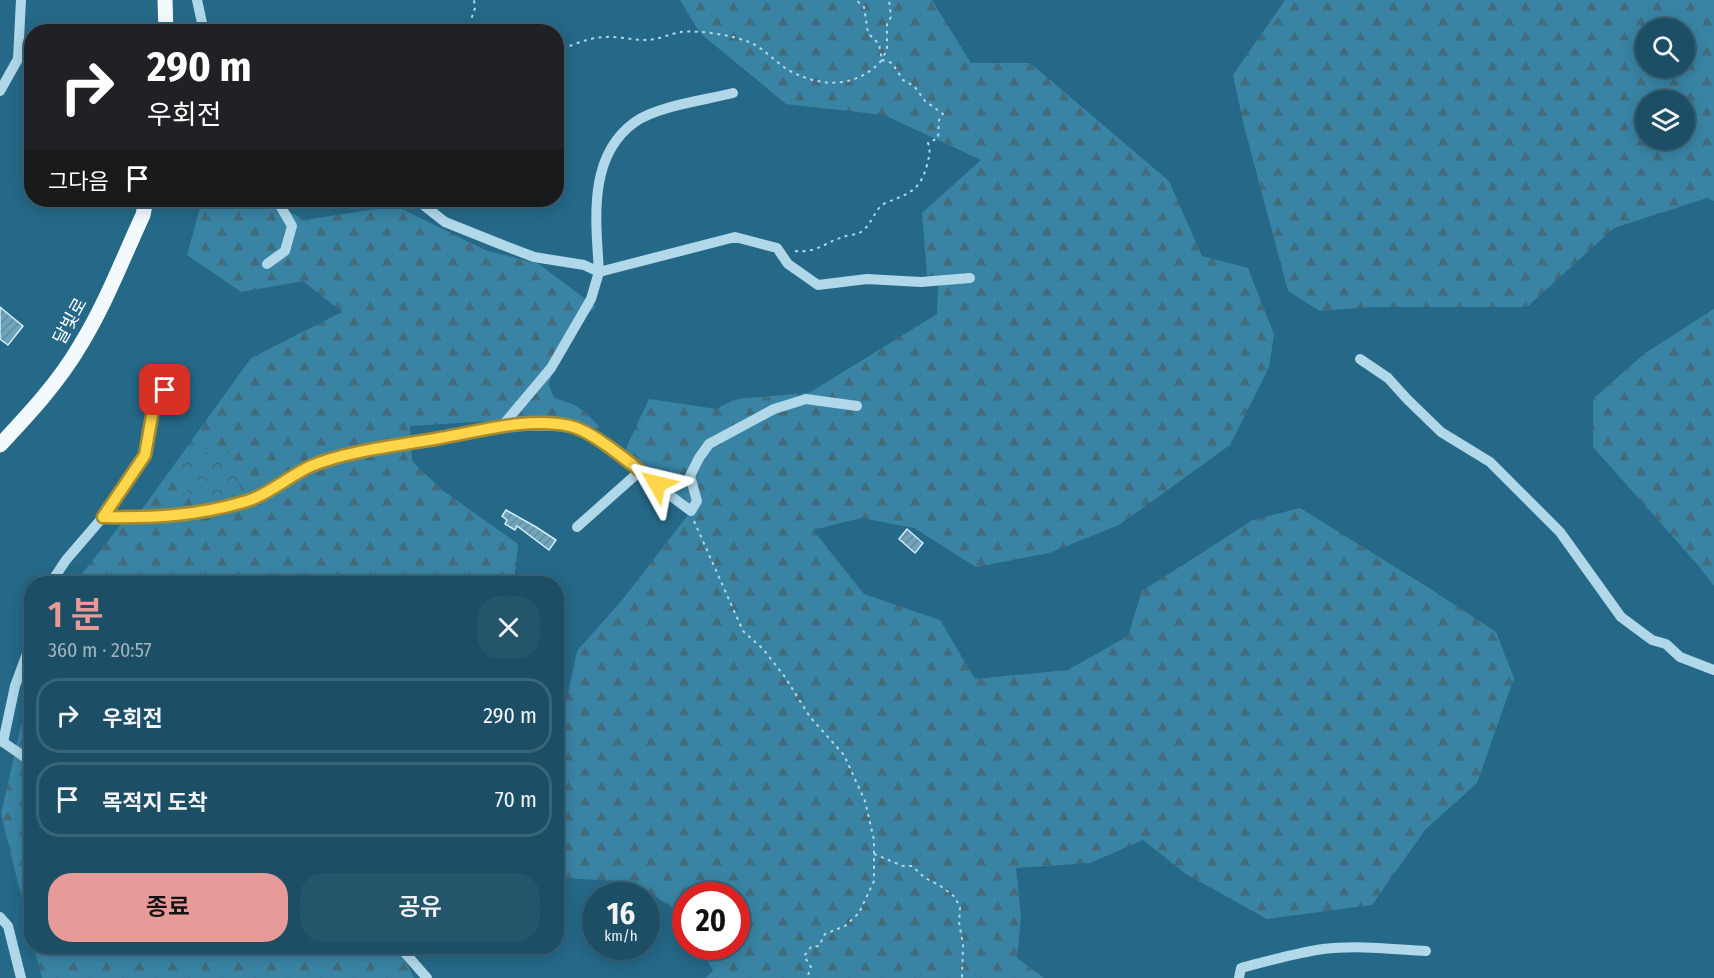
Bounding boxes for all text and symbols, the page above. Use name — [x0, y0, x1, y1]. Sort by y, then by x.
map controls — [1635, 18, 1695, 150]
button: search — [1635, 18, 1695, 78]
text: 290 m — [147, 42, 252, 92]
icon: right — [48, 48, 126, 126]
button: layers — [1635, 90, 1695, 150]
text: 우회전 — [147, 99, 222, 131]
icon: arrive — [121, 162, 154, 195]
text: 그다음 — [48, 168, 109, 195]
street label: 달빛로 — [48, 294, 92, 348]
pin — [139, 364, 190, 415]
icon: arrive — [148, 373, 181, 406]
position arrow — [625, 452, 689, 516]
text: 1 분 — [48, 593, 104, 637]
button: close — [477, 596, 540, 659]
text: 360 m · 20:57 — [48, 638, 152, 662]
icon: right — [51, 699, 84, 732]
text: 290 m — [483, 702, 537, 729]
text: 우회전 — [102, 705, 163, 732]
icon: arrive — [51, 783, 84, 816]
text: 70 m — [495, 786, 537, 813]
text: 목적지 도착 — [102, 789, 208, 816]
button: 종료 — [48, 873, 288, 942]
button: 공유 — [300, 873, 540, 942]
speed limit sign: 20 — [672, 882, 750, 960]
text: 16 — [607, 896, 635, 932]
text: km/h — [604, 927, 638, 945]

